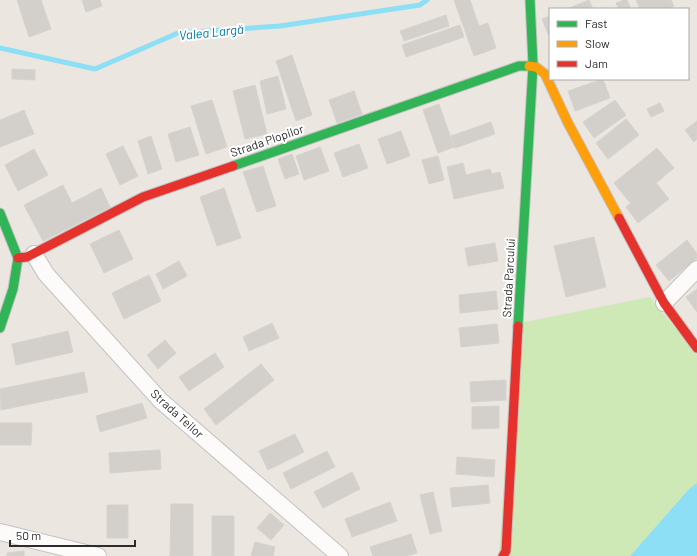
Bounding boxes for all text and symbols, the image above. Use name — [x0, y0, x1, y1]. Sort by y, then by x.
legend — [549, 8, 689, 80]
text: Fast — [585, 16, 608, 30]
water label: Valea Largă — [178, 21, 244, 43]
text: Slow — [585, 36, 610, 50]
text: Jam — [585, 56, 608, 70]
street label: Strada Plopilor — [228, 121, 306, 159]
street label: Strada Parcului — [499, 238, 517, 318]
street label: Strada Teilor — [148, 386, 207, 441]
scale bar — [10, 522, 135, 548]
text: 50 m — [16, 528, 41, 542]

